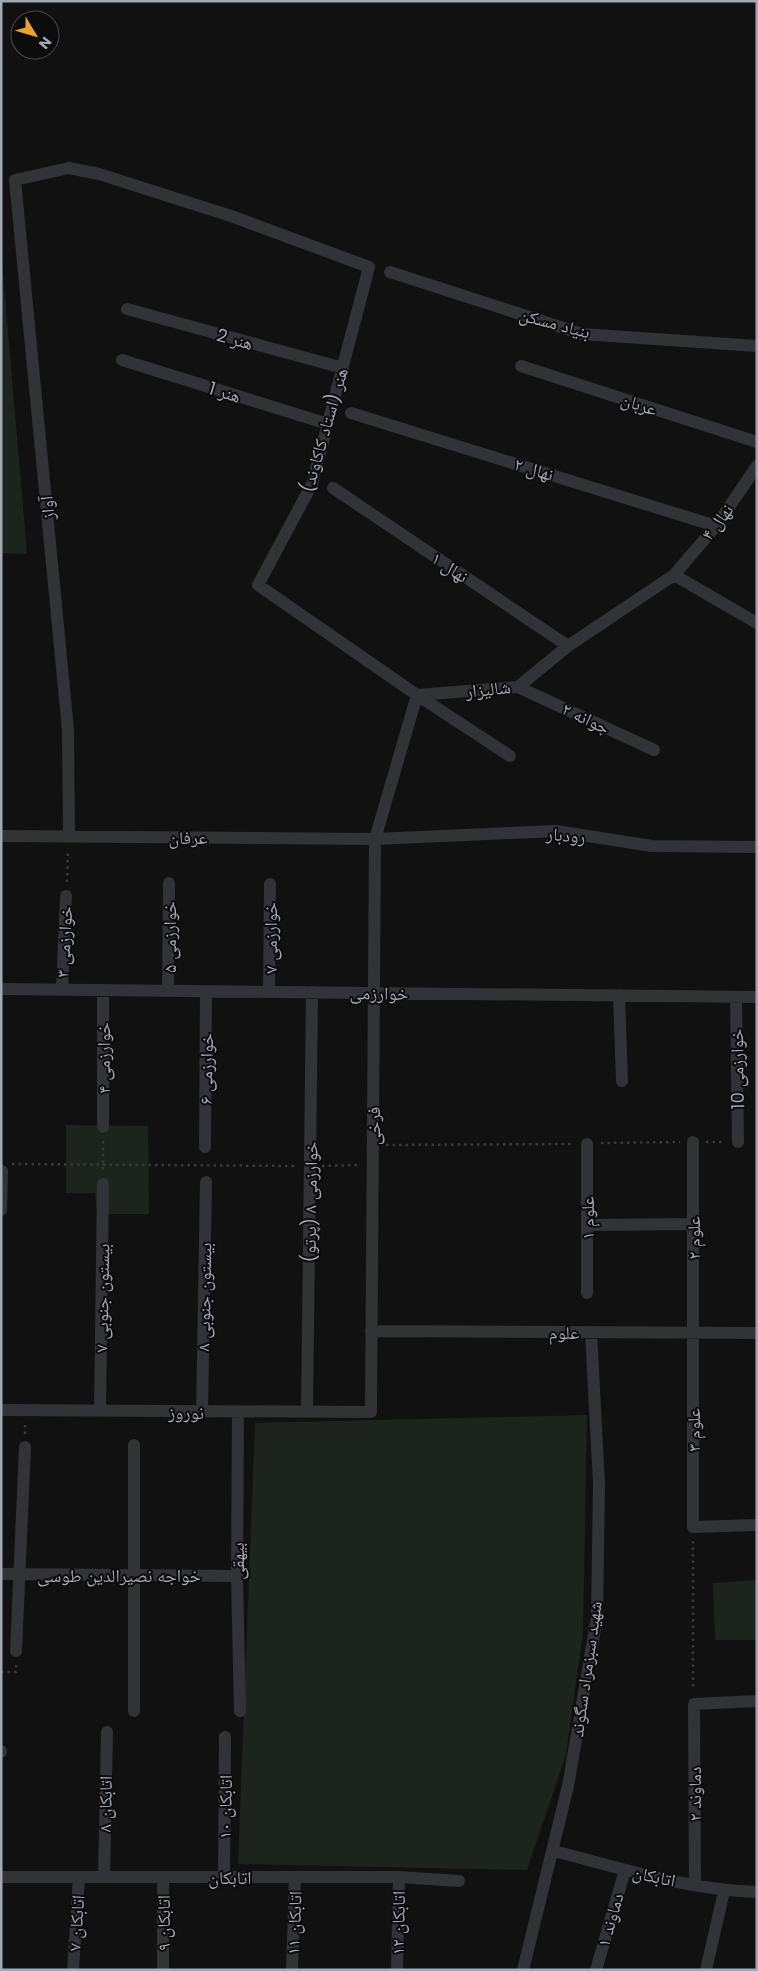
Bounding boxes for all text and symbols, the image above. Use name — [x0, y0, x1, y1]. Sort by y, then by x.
north arrow — [10, 10, 60, 60]
text: N — [34, 33, 56, 53]
street label: بنیاد مسکن — [517, 302, 593, 344]
street label: هنر 2 — [214, 322, 256, 356]
street label: هنر (استاد کاکاوند) — [294, 365, 354, 495]
street label: هنر 1 — [206, 375, 244, 409]
street label: عربان — [618, 386, 660, 422]
street label: نهال ۲ — [511, 451, 557, 487]
street label: آواز — [33, 495, 61, 522]
street label: نهال ۴ — [695, 498, 739, 545]
street label: نهال ۱ — [426, 545, 474, 589]
street label: شالیزار — [463, 674, 512, 704]
street label: جوانه ۲ — [558, 696, 614, 740]
street label: رودبار — [544, 821, 587, 849]
street label: عرفان — [168, 825, 208, 850]
street label: خوارزمی ۵ — [157, 901, 182, 973]
street label: خوارزمی ۷ — [258, 902, 283, 974]
street label: خوارزمی ۳ — [50, 906, 78, 978]
street label: خوارزمی — [349, 980, 409, 1006]
street label: خوارزمی ۴ — [91, 1022, 116, 1094]
street label: خوارزمی 10 — [724, 1029, 750, 1109]
street label: خوارزمی ۶ — [193, 1033, 219, 1105]
street label: فرخی — [361, 1107, 386, 1145]
street label: خوارزمی ۸ (پرتو) — [296, 1141, 324, 1263]
street label: علوم ۱ — [575, 1196, 600, 1240]
street label: علوم ۲ — [681, 1216, 706, 1260]
street label: بیستون جنوبی ۸ — [191, 1242, 217, 1352]
street label: بیستون جنوبی ۷ — [89, 1243, 115, 1353]
street label: علوم — [549, 1320, 579, 1345]
street label: نوروز — [167, 1400, 204, 1425]
street label: علوم ۳ — [681, 1408, 706, 1452]
street label: بیهقی — [225, 1542, 250, 1580]
street label: خواجه نصیرالدین طوسی — [37, 1563, 201, 1588]
street label: شهید سبزمراد سگوند — [564, 1599, 608, 1739]
street label: دماوند ۲ — [682, 1766, 707, 1822]
street label: اتابکان ۱۰ — [212, 1775, 238, 1839]
street label: اتابکان ۸ — [92, 1776, 118, 1832]
street label: اتابکان — [630, 1859, 678, 1893]
street label: اتابکان — [208, 1865, 252, 1890]
street label: اتابکان ۱۱ — [280, 1890, 308, 1956]
street label: دماوند ۱ — [590, 1890, 630, 1950]
street label: اتابکان ۱۲ — [385, 1891, 411, 1955]
street label: اتابکان ۷ — [62, 1894, 90, 1952]
street label: اتابکان ۹ — [151, 1895, 176, 1951]

